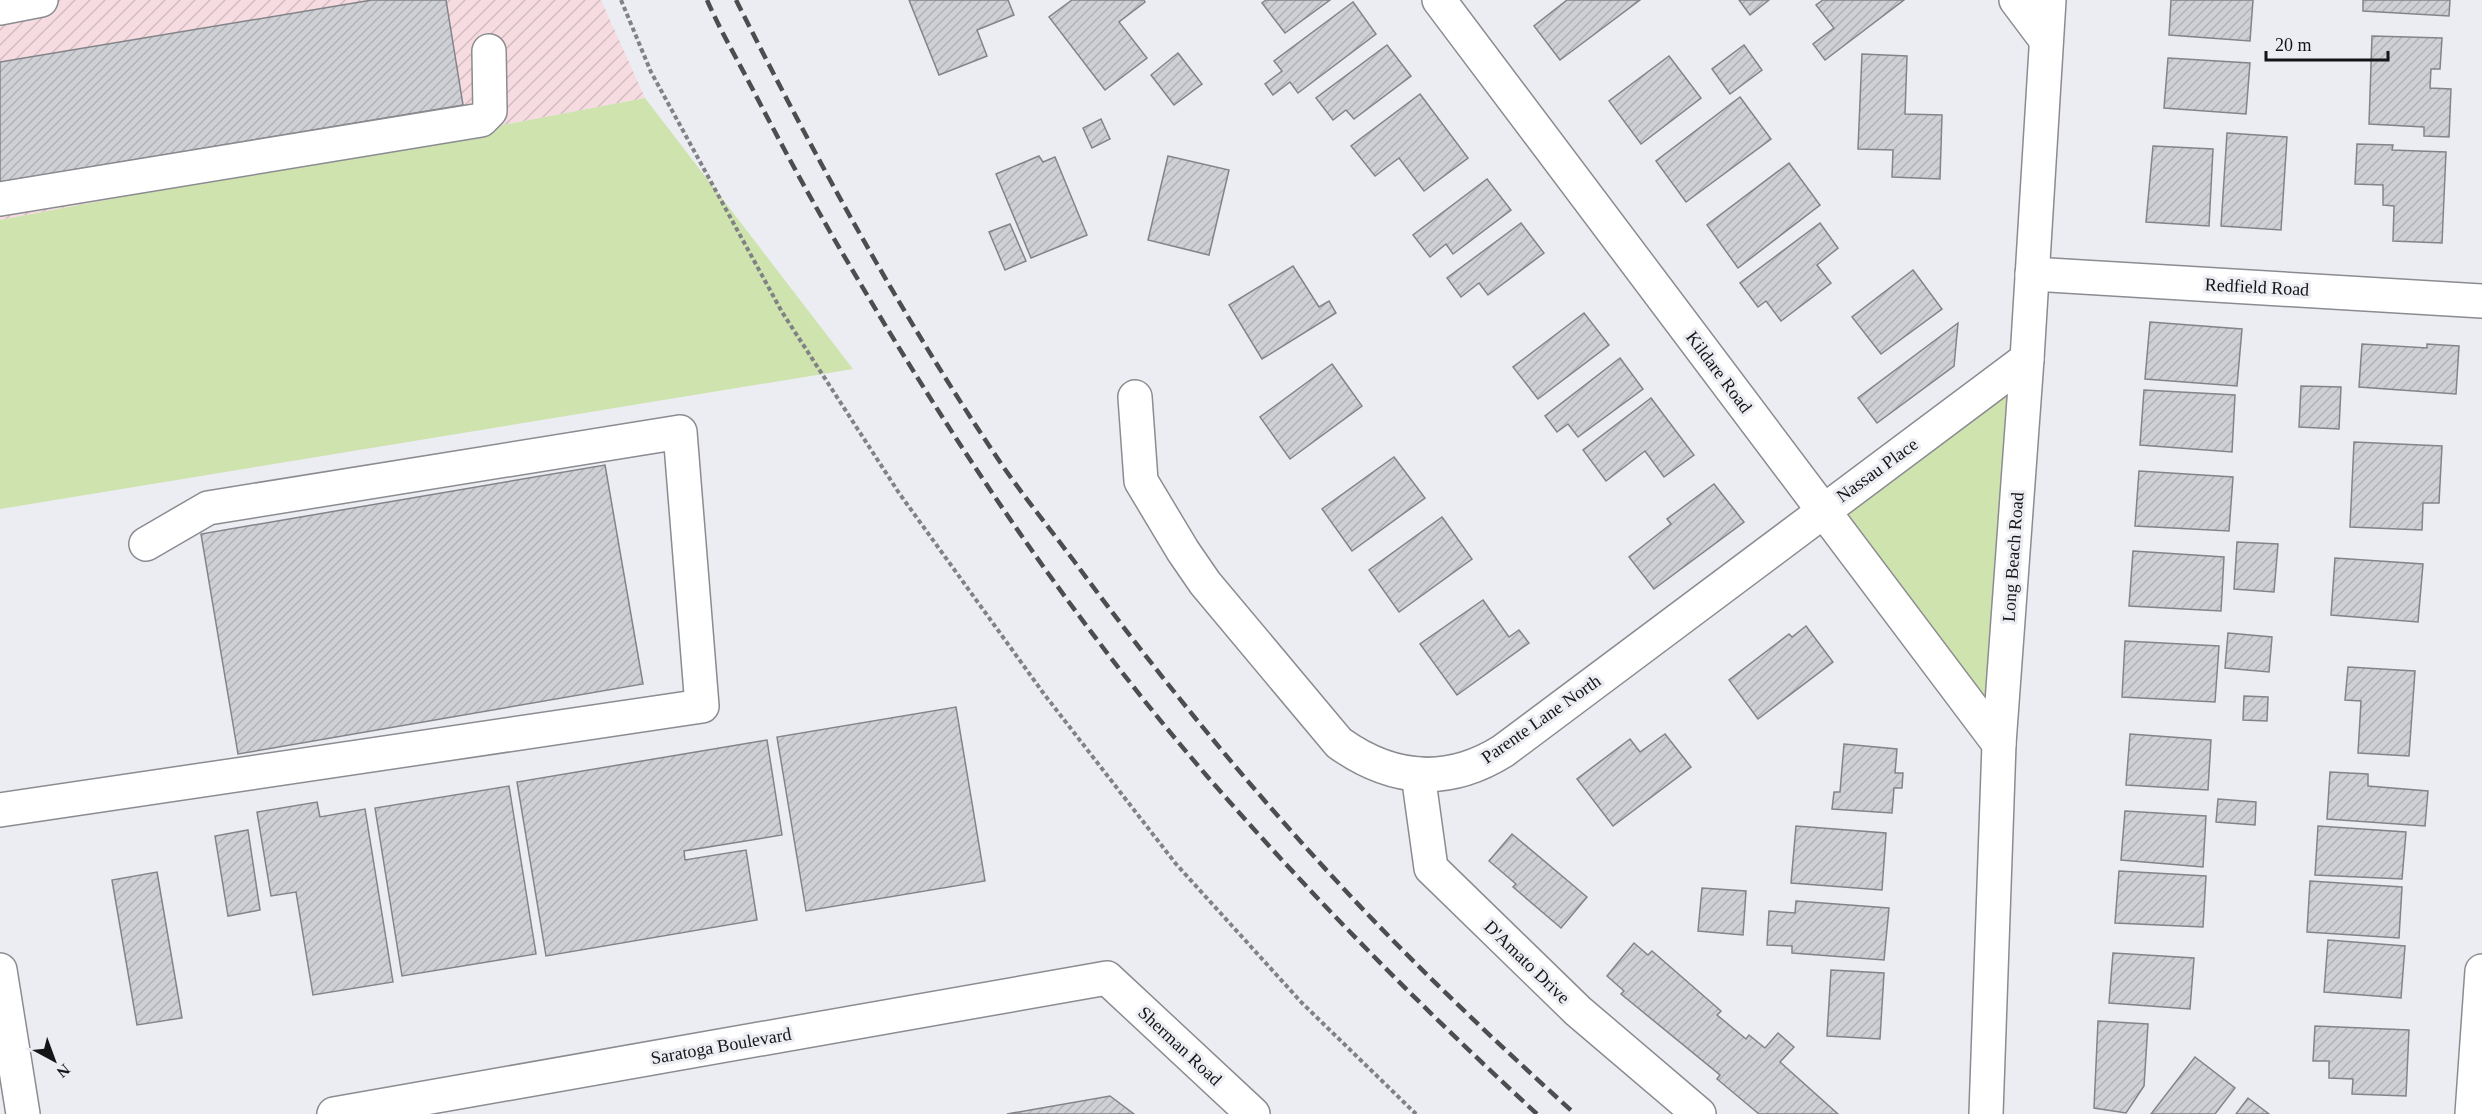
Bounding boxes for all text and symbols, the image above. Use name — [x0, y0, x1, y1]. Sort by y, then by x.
scale bar — [2266, 24, 2388, 62]
text: 20 m — [2275, 35, 2312, 55]
street label: Redfield Road — [2204, 274, 2310, 300]
street label: Kildare Road — [1682, 327, 1756, 417]
street label: Nassau Place — [1833, 434, 1922, 506]
street label: Long Beach Road — [1998, 491, 2028, 623]
street label: Parente Lane North — [1478, 670, 1604, 768]
street label: D'Amato Drive — [1480, 916, 1574, 1008]
street label: Sherman Road — [1134, 1002, 1226, 1090]
street label: Saratoga Boulevard — [649, 1024, 793, 1068]
north arrow — [24, 1030, 84, 1090]
text: N — [53, 1061, 73, 1081]

